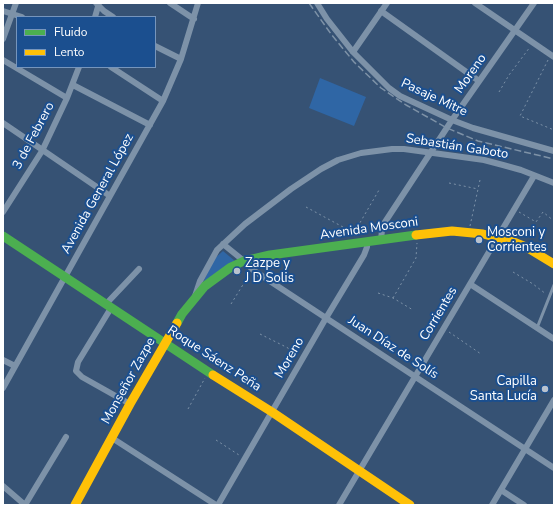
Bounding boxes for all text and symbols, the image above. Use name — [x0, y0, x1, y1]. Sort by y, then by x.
legend — [16, 16, 156, 68]
text: Fluido — [54, 24, 87, 40]
text: Lento — [54, 44, 84, 60]
street label: Moreno — [452, 51, 490, 97]
street label: Pasaje Mitre — [398, 76, 470, 120]
street label: 3 de Febrero — [10, 100, 58, 172]
street label: Avenida General López — [58, 131, 138, 257]
street label: Sebastián Gaboto — [405, 131, 509, 163]
street label: Avenida Mosconi — [319, 214, 419, 244]
place label: Mosconi y Corrientes — [487, 225, 547, 256]
marker: Mosconi y Corrientes — [474, 235, 484, 245]
place label: Zazpe y J D Solis — [245, 256, 294, 287]
marker: Zazpe y J D Solis — [232, 266, 242, 276]
street label: Corrientes — [417, 284, 461, 344]
street label: Juan Díaz de Solís — [345, 313, 441, 383]
street label: Roque Sáenz Peña — [164, 323, 264, 395]
street label: Monseñor Zazpe — [99, 335, 159, 427]
street label: Moreno — [272, 335, 308, 381]
place label: Capilla Santa Lucía — [470, 374, 537, 405]
marker: Capilla Santa Lucía — [540, 384, 550, 394]

